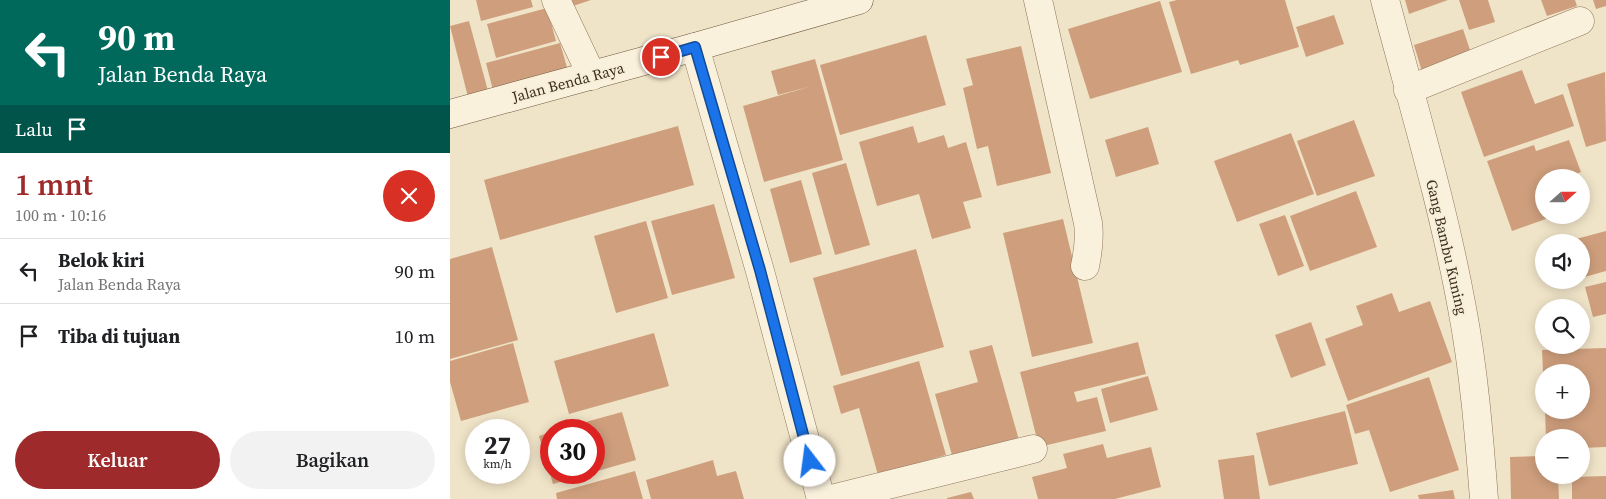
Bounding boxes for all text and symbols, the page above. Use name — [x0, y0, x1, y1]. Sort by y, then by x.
text: 90 m — [98, 14, 175, 62]
icon: left — [15, 20, 80, 85]
pin — [640, 36, 682, 78]
icon: arrive — [647, 43, 675, 71]
street label: Jalan Benda Raya — [509, 57, 627, 107]
text: Jalan Benda Raya — [98, 59, 267, 89]
icon: arrive — [63, 115, 91, 143]
text: Lalu — [15, 116, 53, 142]
text: 1 mnt — [15, 164, 93, 205]
north arrow — [1535, 169, 1590, 224]
map controls — [1535, 169, 1590, 484]
button: close — [383, 170, 435, 222]
street label: Gang Bambu Kuning — [1421, 177, 1473, 317]
text: 100 m · 10:16 — [15, 204, 106, 226]
button: sound — [1535, 234, 1590, 289]
text: Belok kiri — [58, 247, 145, 273]
icon: left — [15, 257, 43, 285]
text: 90 m — [394, 258, 435, 284]
text: Jalan Benda Raya — [58, 273, 181, 295]
button: search — [1535, 299, 1590, 354]
icon: arrive — [15, 322, 43, 350]
text: Tiba di tujuan — [58, 323, 180, 349]
text: 10 m — [394, 323, 435, 349]
button: + — [1535, 364, 1590, 419]
speed limit sign: 30 — [540, 419, 605, 484]
text: 27 — [484, 428, 511, 462]
button: − — [1535, 429, 1590, 484]
button: Keluar — [15, 431, 220, 489]
button: Bagikan — [230, 431, 435, 489]
position arrow — [783, 434, 835, 486]
text: km/h — [483, 456, 512, 472]

